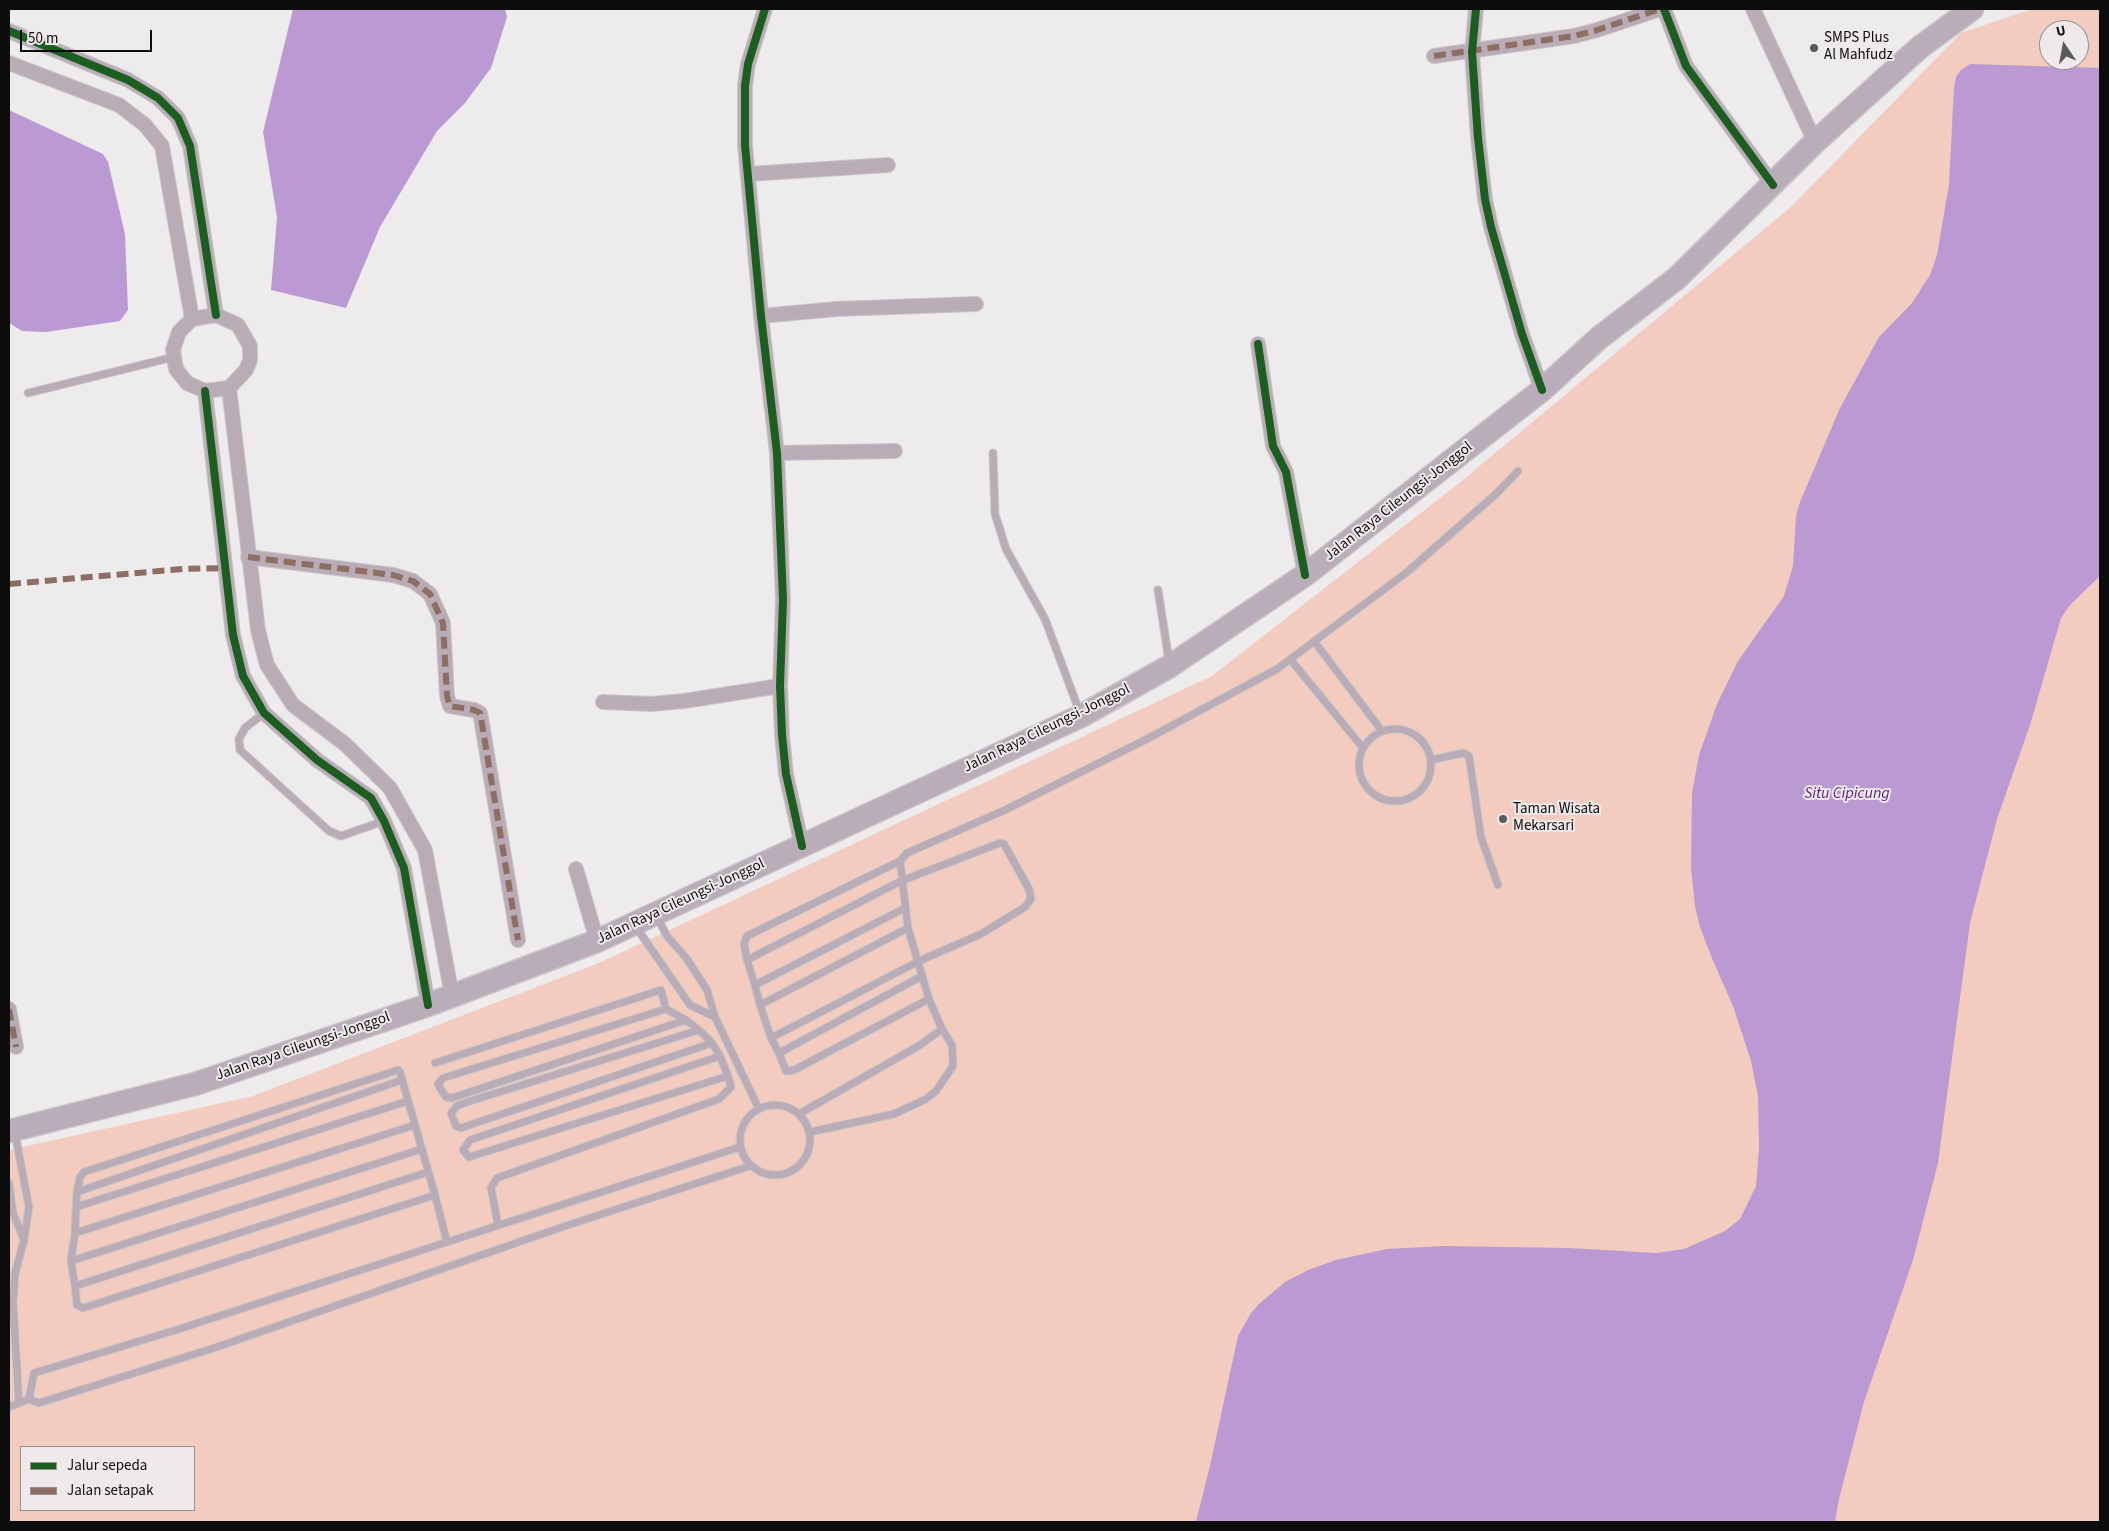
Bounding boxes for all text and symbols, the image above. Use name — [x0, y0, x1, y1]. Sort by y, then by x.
scale bar — [22, 20, 155, 52]
north arrow — [2039, 20, 2089, 70]
text: U — [2054, 21, 2068, 42]
text: 50 m — [28, 28, 58, 49]
place label: SMPS Plus Al Mahfudz — [1824, 30, 1893, 65]
marker: SMPS Plus Al Mahfudz — [1808, 42, 1820, 54]
street label: Jalan Raya Cileungsi-Jonggol — [1321, 439, 1477, 565]
street label: Jalan Raya Cileungsi-Jonggol — [961, 681, 1133, 777]
water label: Situ Cipicung — [1804, 784, 1890, 804]
place label: Taman Wisata Mekarsari — [1513, 801, 1600, 836]
marker: Taman Wisata Mekarsari — [1497, 813, 1509, 825]
street label: Jalan Raya Cileungsi-Jonggol — [594, 855, 768, 949]
street label: Jalan Raya Cileungsi-Jonggol — [214, 1009, 392, 1085]
legend — [20, 1446, 195, 1511]
text: Jalur sepeda — [67, 1455, 147, 1476]
text: Jalan setapak — [67, 1480, 153, 1501]

